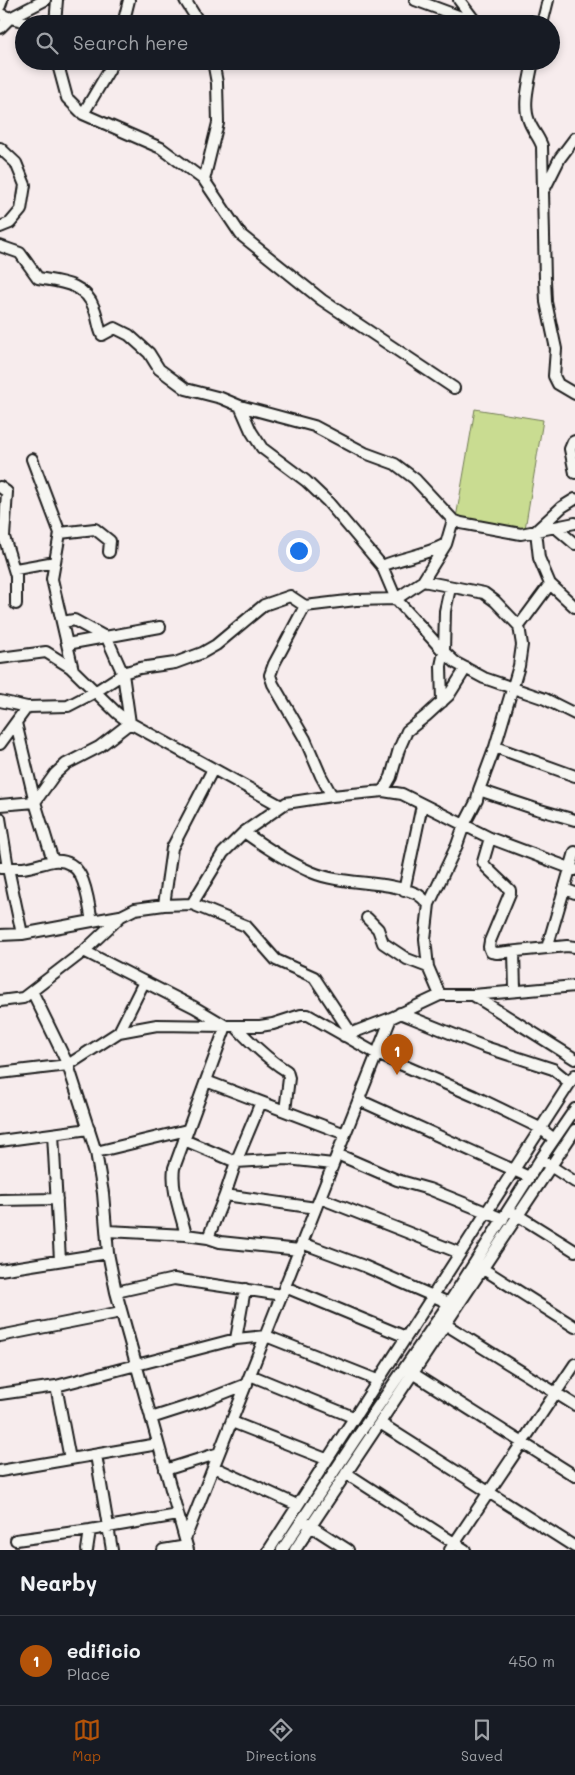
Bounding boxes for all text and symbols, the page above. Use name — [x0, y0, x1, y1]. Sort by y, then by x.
search box — [15, 15, 560, 70]
icon: search — [33, 29, 61, 57]
text: Search here — [73, 30, 189, 55]
your location — [286, 538, 312, 564]
pin: 1 — [381, 1034, 413, 1075]
text: Nearby — [20, 1569, 97, 1596]
text: edificio — [67, 1638, 141, 1663]
text: 1 — [32, 1650, 40, 1671]
text: 450 m — [509, 1650, 555, 1671]
text: Place — [67, 1663, 110, 1684]
tab: Map — [72, 1716, 101, 1765]
tab: Directions — [245, 1716, 317, 1765]
tab: Saved — [461, 1716, 503, 1765]

